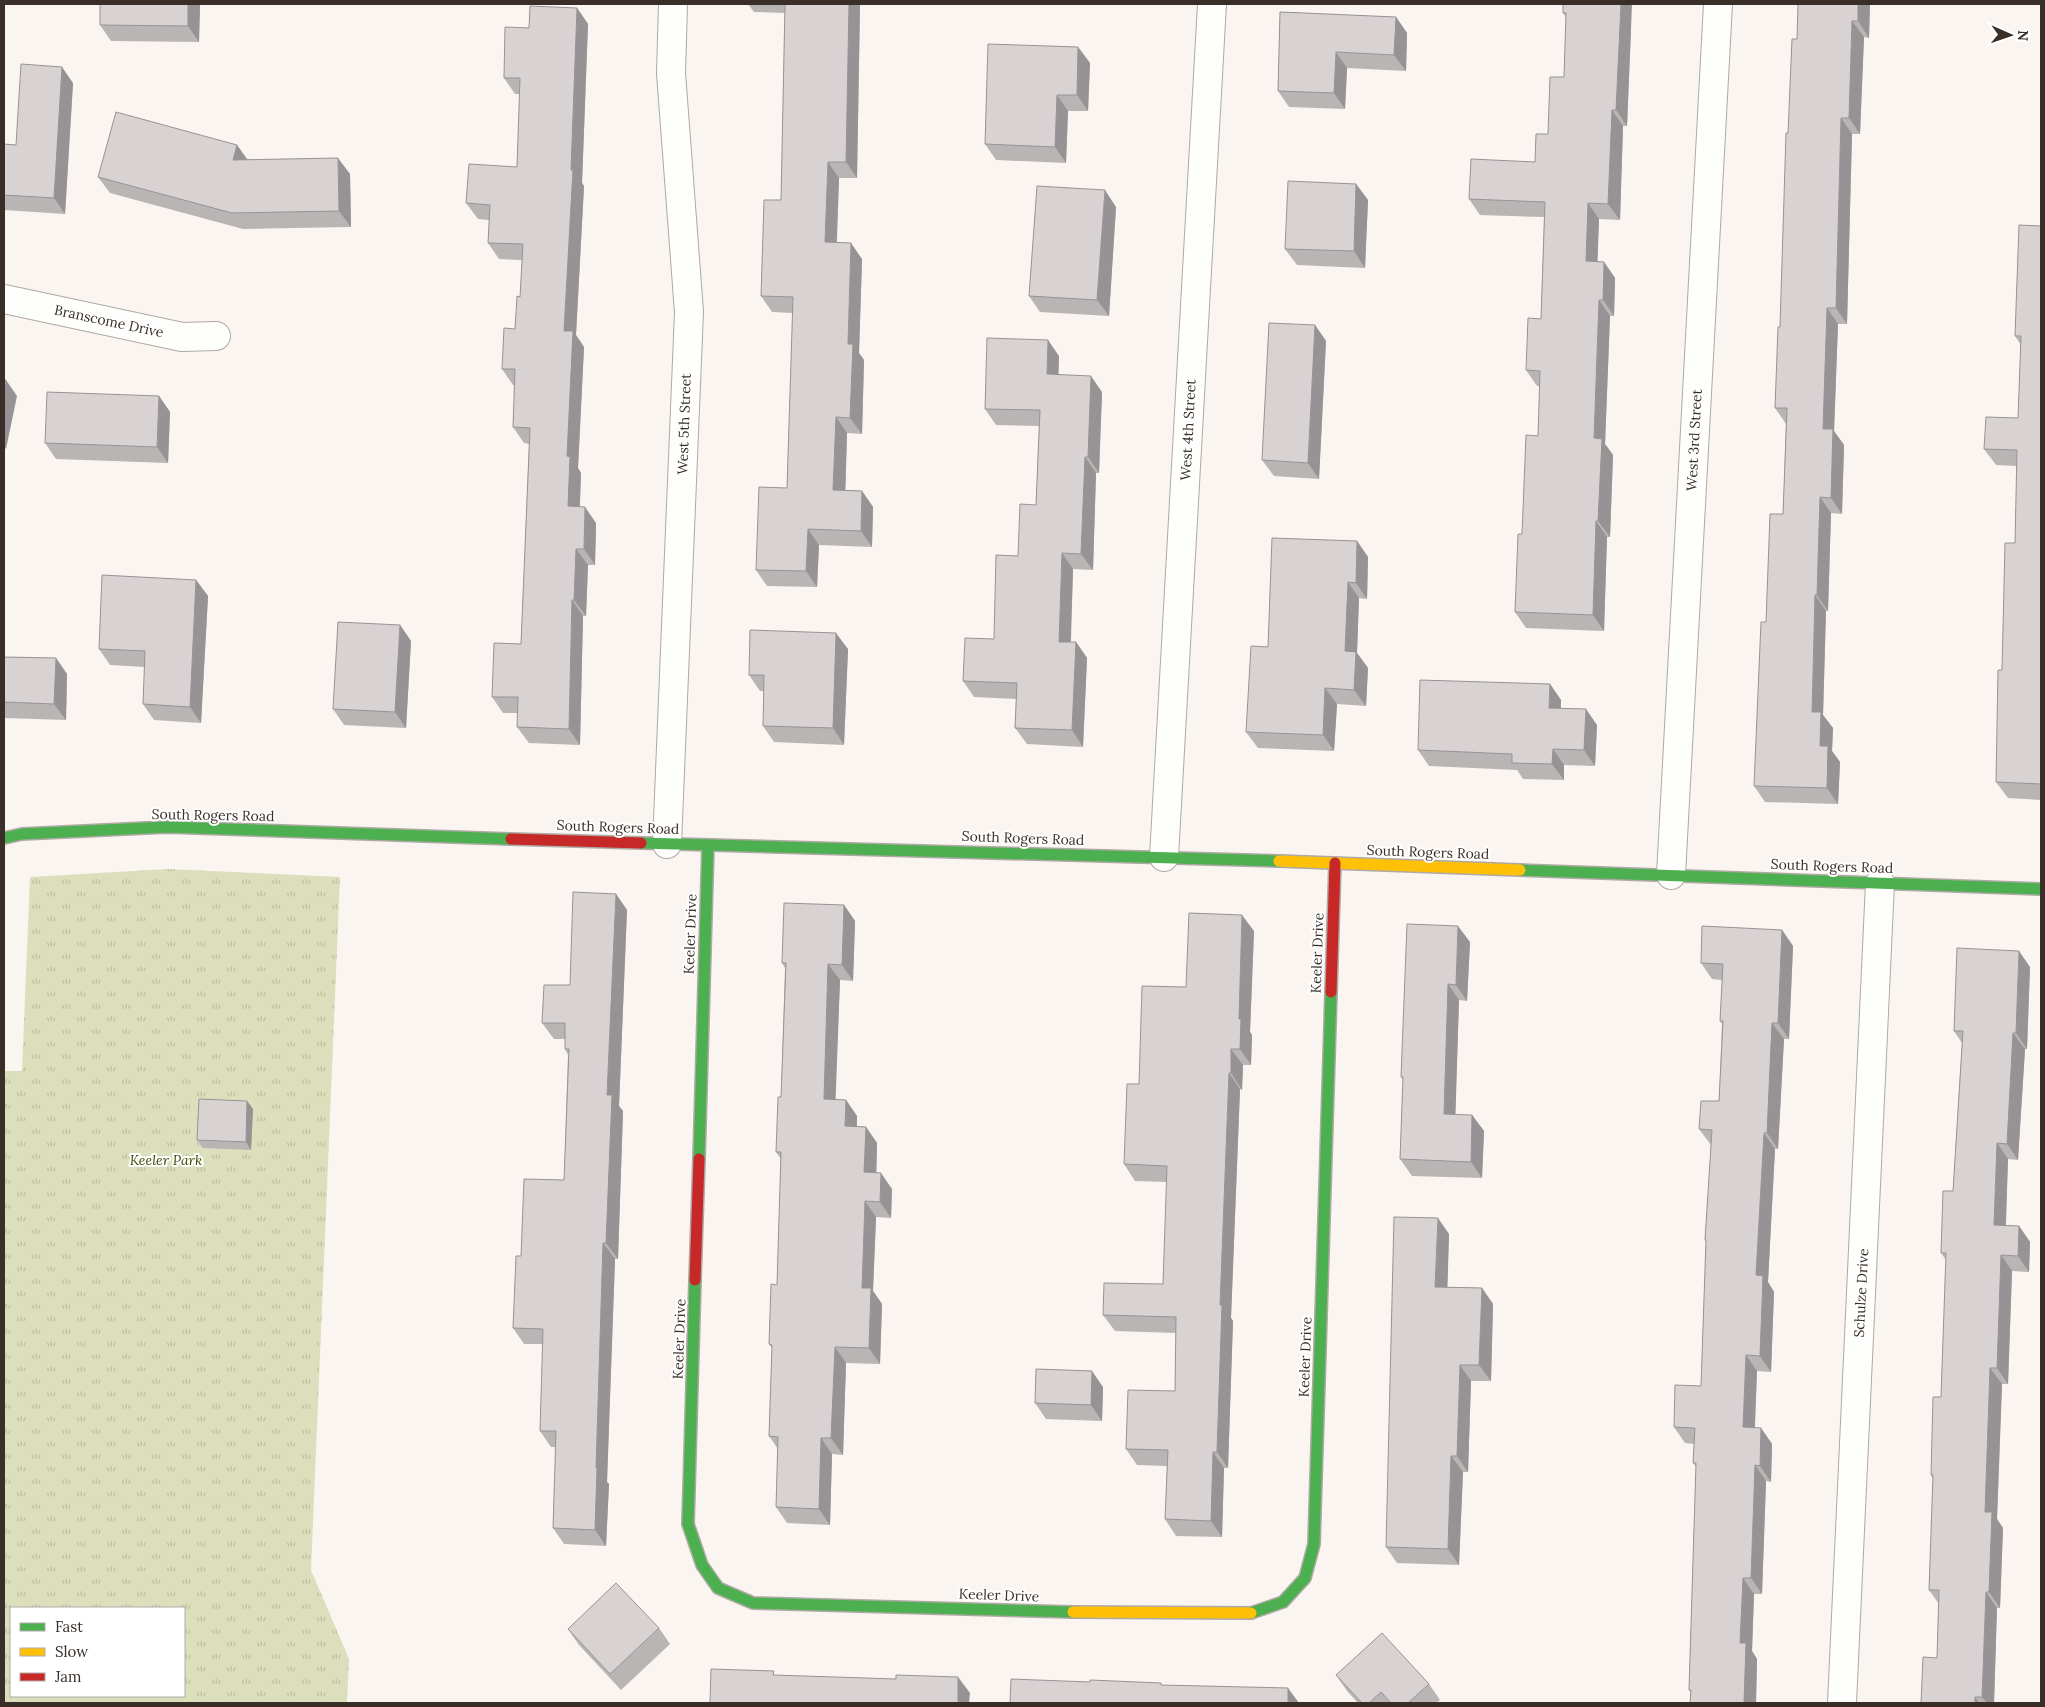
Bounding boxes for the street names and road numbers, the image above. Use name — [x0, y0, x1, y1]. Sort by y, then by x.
street label: Branscome Drive — [53, 301, 166, 341]
street label: West 5th Street — [673, 372, 695, 475]
street label: West 4th Street — [1176, 378, 1200, 481]
street label: West 3rd Street — [1682, 388, 1706, 491]
street label: South Rogers Road — [151, 805, 275, 825]
street label: South Rogers Road — [556, 816, 680, 838]
street label: South Rogers Road — [961, 827, 1085, 849]
street label: South Rogers Road — [1366, 841, 1490, 863]
street label: South Rogers Road — [1770, 855, 1894, 877]
street label: Keeler Drive — [680, 893, 700, 975]
street label: Keeler Drive — [1307, 912, 1327, 994]
street label: Schulze Drive — [1850, 1248, 1872, 1338]
street label: Keeler Drive — [669, 1298, 689, 1380]
street label: Keeler Drive — [1295, 1316, 1315, 1398]
street label: Keeler Drive — [958, 1585, 1040, 1605]

